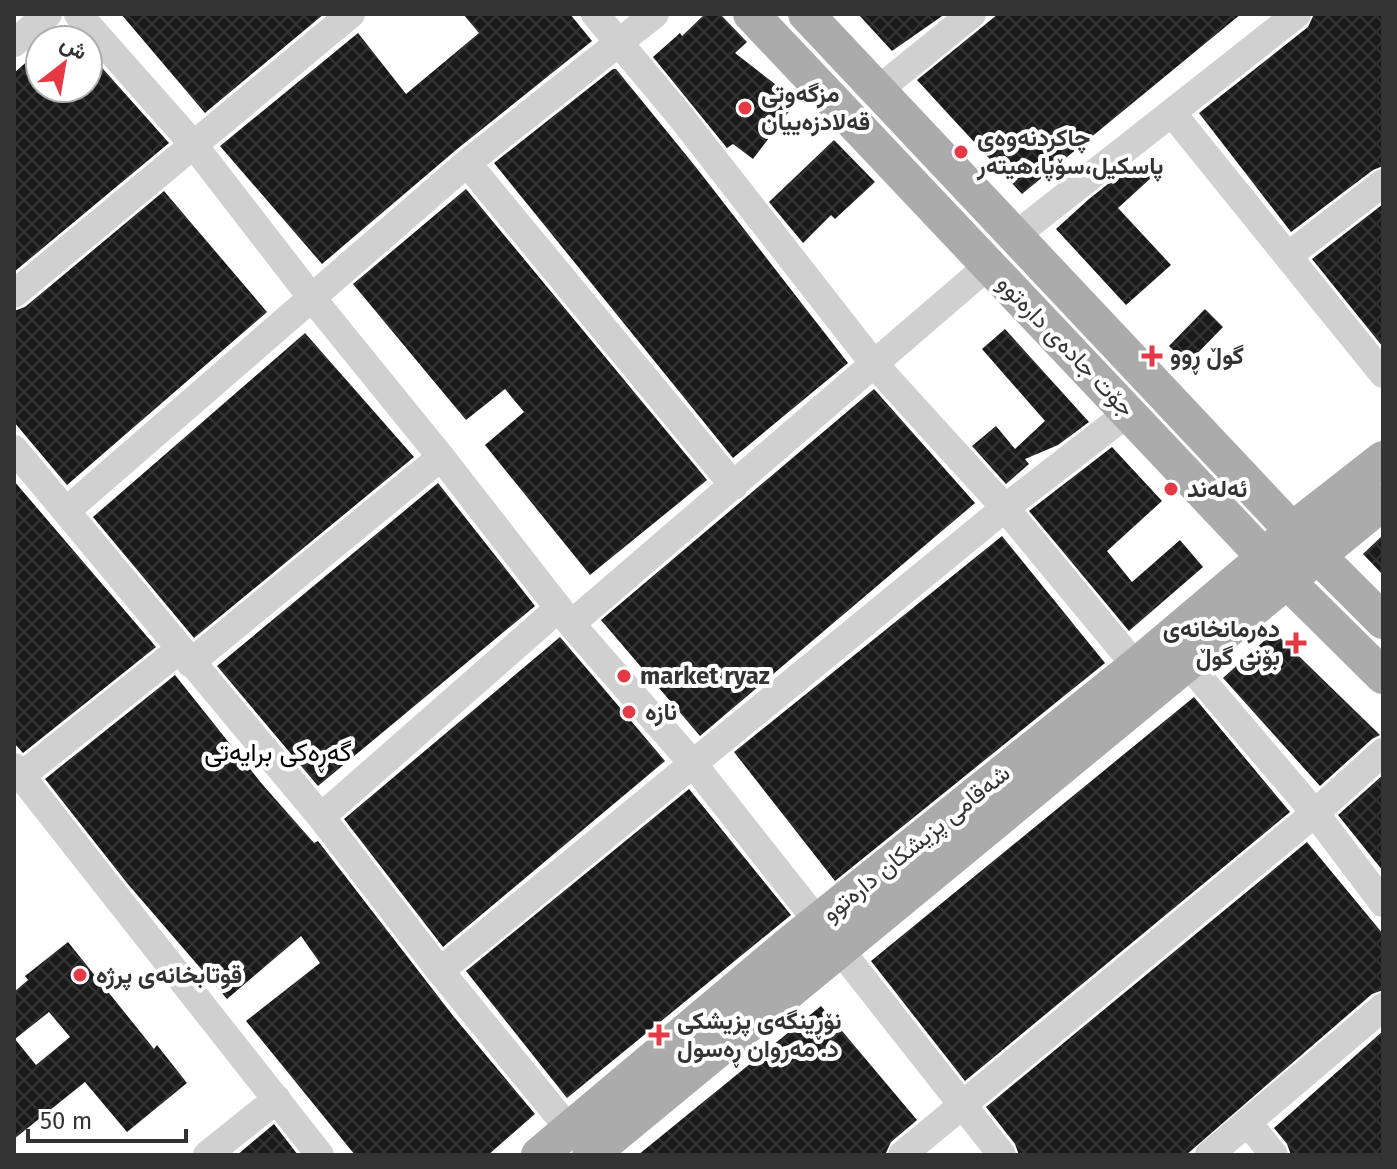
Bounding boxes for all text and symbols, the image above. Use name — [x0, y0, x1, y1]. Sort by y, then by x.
north arrow — [24, 24, 104, 104]
text: ش — [56, 29, 92, 66]
place label: مزگەوتی قەلادزەییان — [761, 80, 870, 137]
marker: مزگەوتی قەلادزەییان — [736, 99, 754, 117]
place label: چاکردنەوەی پاسکیل،سۆپا،هیتەر — [976, 124, 1163, 182]
marker: چاکردنەوەی پاسکیل،سۆپا،هیتەر — [952, 143, 970, 161]
street label: جۆت جادەی دارەتوو — [991, 269, 1141, 423]
place label: گوڵ ڕوو — [1170, 342, 1244, 375]
marker: گوڵ ڕوو — [1141, 345, 1163, 367]
place label: ئەلەند — [1187, 475, 1247, 503]
marker: ئەلەند — [1162, 480, 1180, 498]
place label: دەرمانخانەی بۆنی گوڵ — [1163, 615, 1280, 672]
marker: دەرمانخانەی بۆنی گوڵ — [1287, 634, 1305, 652]
place label: market ryaz — [640, 662, 770, 690]
marker: market ryaz — [615, 667, 633, 685]
place label: نازە — [645, 698, 677, 727]
marker: نازە — [620, 703, 638, 721]
district label: گەڕەکی برایەتی — [204, 737, 352, 773]
street label: شەقامی پزیشکان دارەتوو — [816, 759, 1017, 929]
place label: قوتابخانەی پرژە — [96, 961, 242, 991]
marker: قوتابخانەی پرژە — [71, 966, 89, 984]
place label: نۆڕینگەی پزیشکی د. مەروان ڕەسول — [677, 1007, 842, 1068]
marker: نۆڕینگەی پزیشکی د. مەروان ڕەسول — [648, 1024, 670, 1046]
scale bar — [28, 1093, 186, 1143]
text: 50 m — [40, 1107, 92, 1135]

